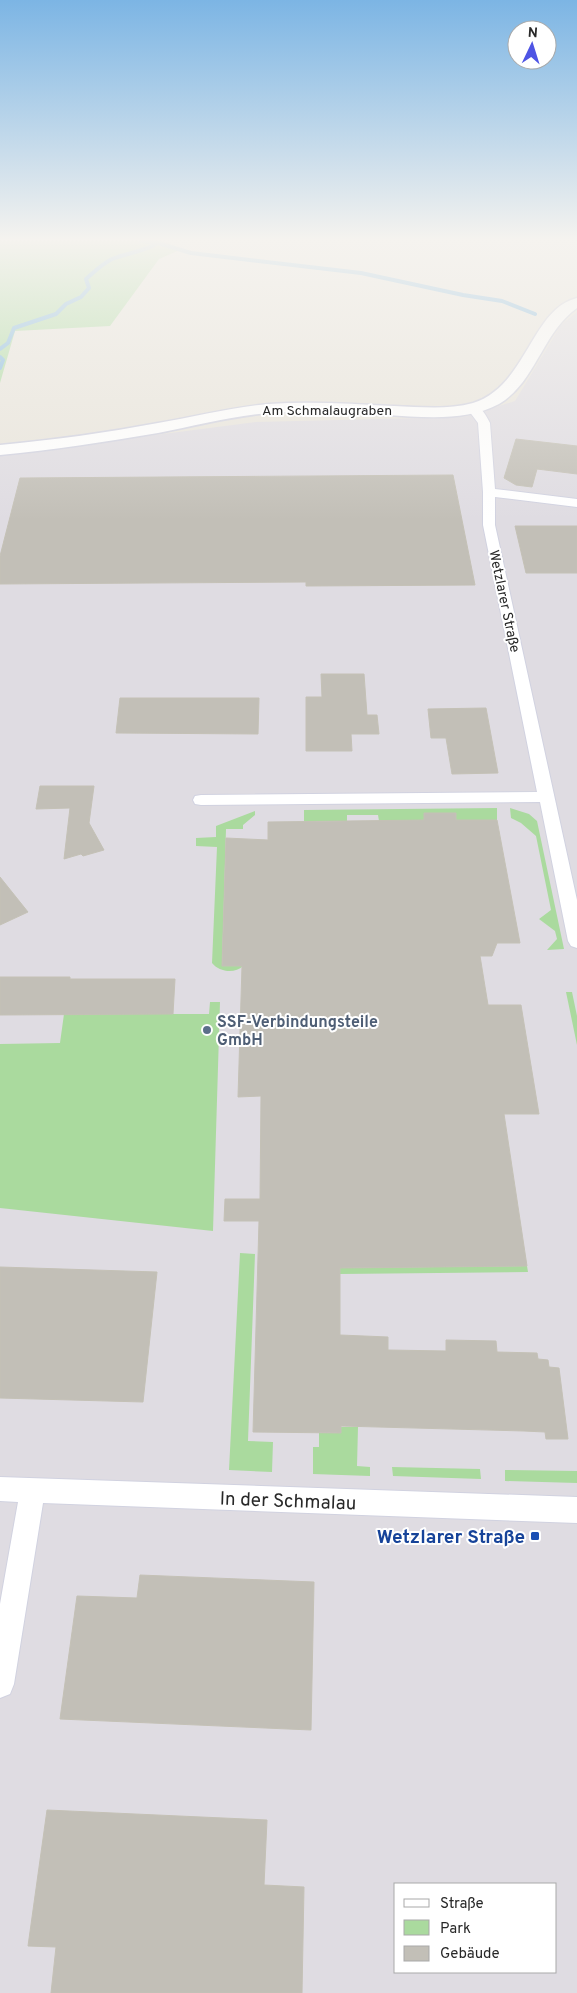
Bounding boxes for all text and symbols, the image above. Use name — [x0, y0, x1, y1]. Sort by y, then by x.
north arrow — [507, 20, 557, 70]
text: N — [527, 25, 538, 42]
street label: Am Schmalaugraben — [262, 403, 392, 420]
street label: Wetzlarer Straße — [484, 548, 523, 654]
place label: SSF-Verbindungsteile GmbH — [217, 1013, 378, 1051]
marker: SSF-Verbindungsteile GmbH — [201, 1024, 213, 1036]
street label: In der Schmalau — [219, 1488, 357, 1516]
place label: Wetzlarer Straße — [377, 1526, 525, 1550]
marker: Wetzlarer Straße — [529, 1530, 541, 1542]
legend — [394, 1883, 557, 1973]
text: Straße — [440, 1895, 484, 1914]
text: Park — [440, 1920, 471, 1939]
text: Gebäude — [440, 1945, 500, 1964]

